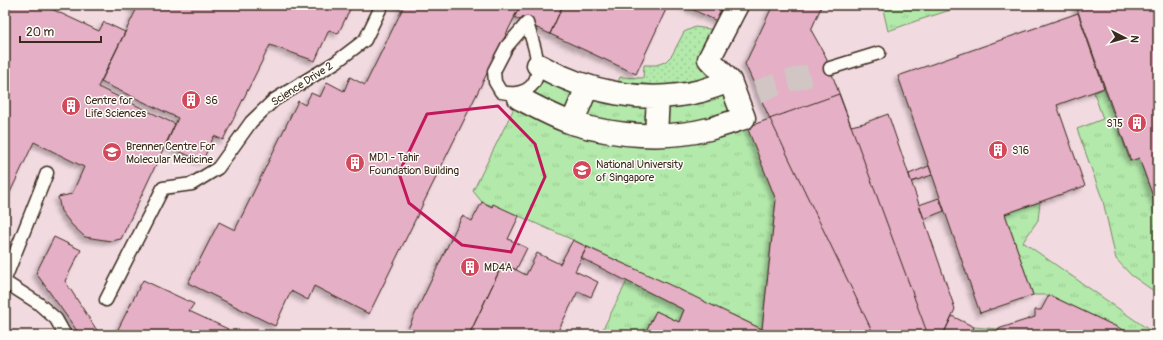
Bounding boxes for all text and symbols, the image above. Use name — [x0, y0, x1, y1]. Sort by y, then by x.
scale bar — [20, 18, 101, 44]
north arrow — [1105, 18, 1145, 58]
text: 20 m — [26, 25, 55, 40]
text: N — [1128, 35, 1141, 44]
street label: Science Drive 2 — [269, 59, 335, 109]
building icon: S6 — [180, 89, 202, 111]
place label: Centre for Life Sciences — [85, 94, 146, 120]
place label: S6 — [205, 94, 218, 107]
building icon: Centre for Life Sciences — [60, 95, 82, 117]
building icon: S15 — [1126, 112, 1148, 134]
place label: S15 — [1106, 117, 1123, 130]
building icon: S16 — [987, 139, 1009, 161]
place label: Brenner Centre For Molecular Medicine — [126, 140, 215, 166]
school or university icon: Brenner Centre For Molecular Medicine — [101, 141, 123, 163]
place label: S16 — [1012, 144, 1029, 157]
place label: MD1 - Tahir Foundation Building — [369, 151, 460, 177]
building icon: MD1 - Tahir Foundation Building — [344, 152, 366, 174]
place label: National University of Singapore — [596, 158, 683, 184]
school or university icon: National University of Singapore — [571, 159, 593, 181]
building icon: MD4A — [459, 256, 481, 278]
place label: MD4A — [484, 261, 512, 274]

